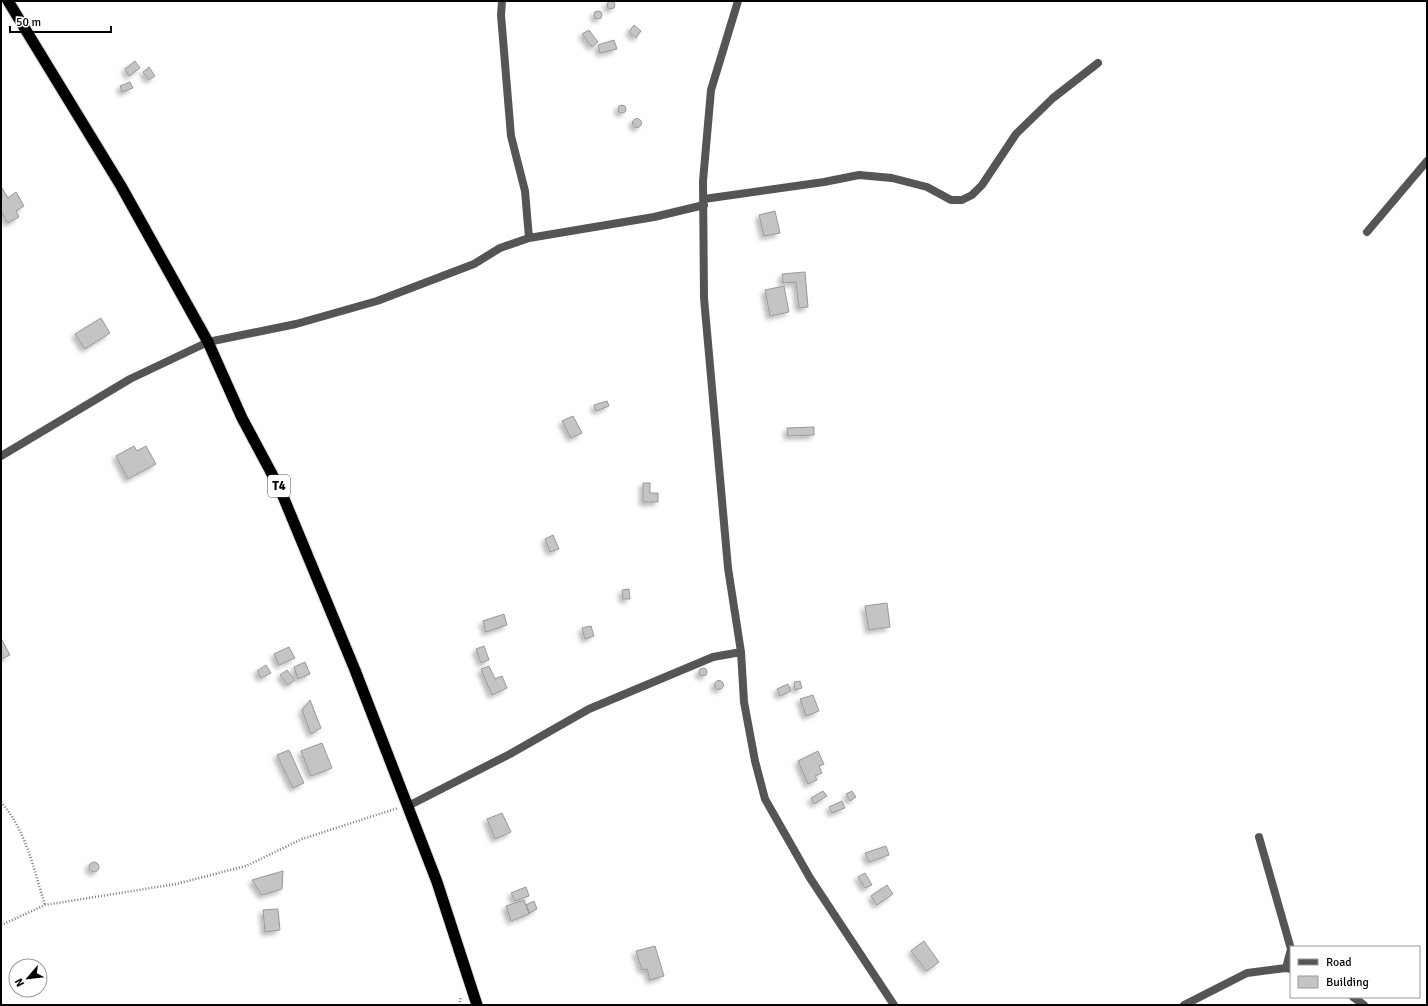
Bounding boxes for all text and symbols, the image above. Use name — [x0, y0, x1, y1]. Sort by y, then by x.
scale bar — [10, 8, 111, 34]
text: 50 m — [16, 15, 41, 30]
road number: T4 — [268, 475, 290, 497]
legend — [1290, 946, 1420, 998]
text: Road — [1326, 955, 1352, 970]
north arrow — [8, 958, 48, 998]
text: Building — [1326, 975, 1369, 990]
text: N — [12, 976, 27, 989]

